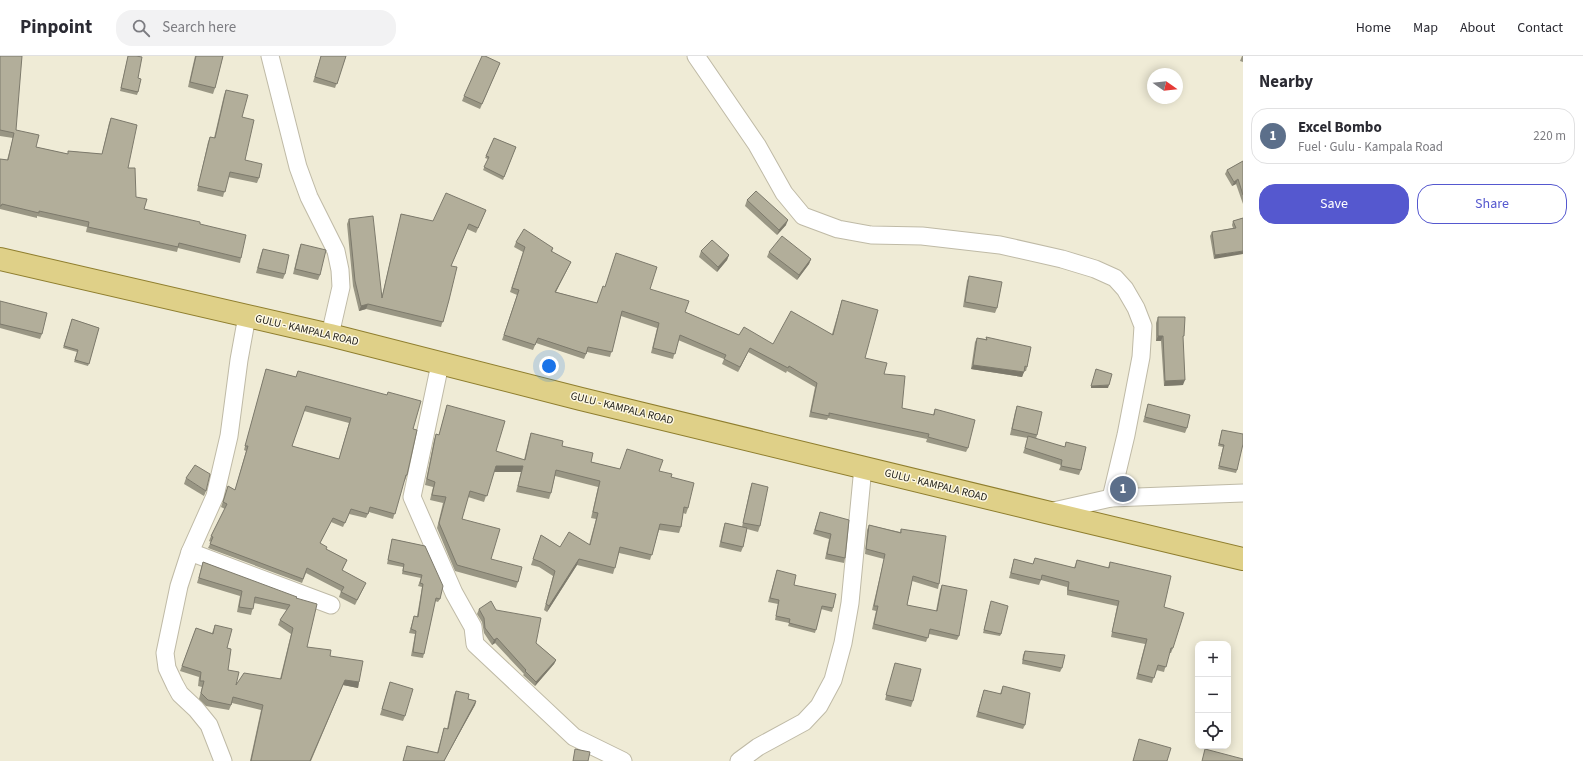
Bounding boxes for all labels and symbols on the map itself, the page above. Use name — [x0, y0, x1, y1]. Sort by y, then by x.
north arrow — [1147, 68, 1183, 104]
street label: GULU - KAMPALA ROAD — [254, 311, 360, 349]
your location — [539, 356, 559, 376]
street label: GULU - KAMPALA ROAD — [569, 388, 675, 428]
street label: GULU - KAMPALA ROAD — [883, 465, 989, 505]
pin: 1 — [1110, 474, 1136, 504]

